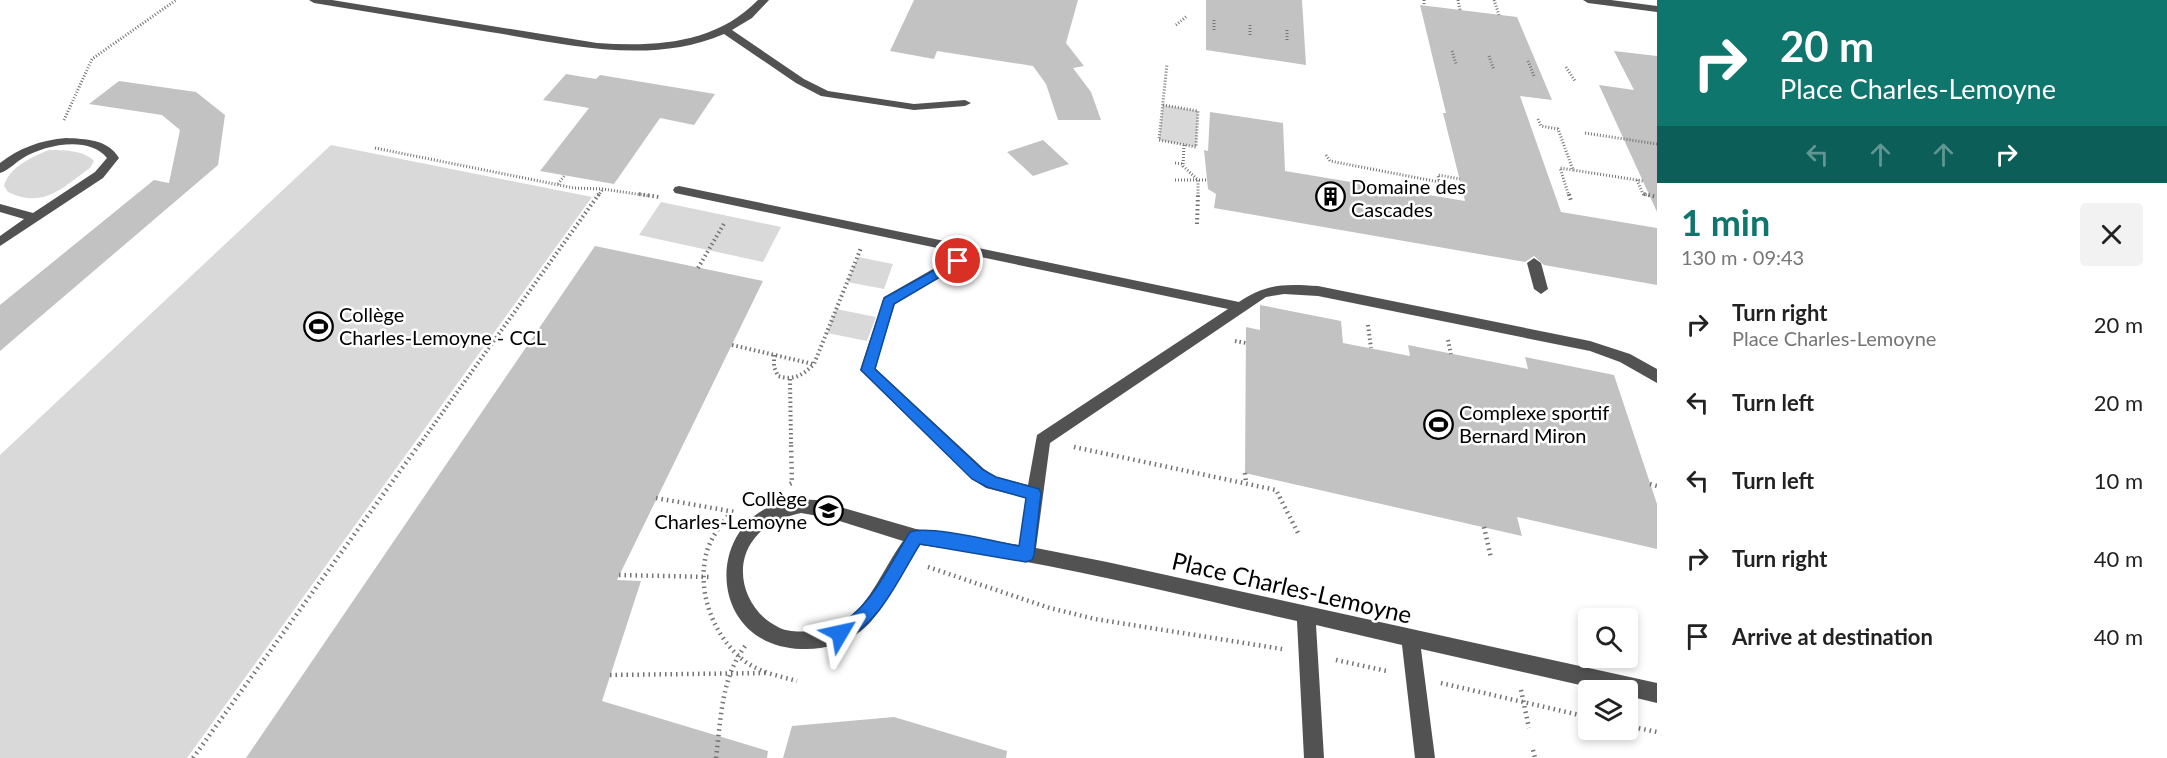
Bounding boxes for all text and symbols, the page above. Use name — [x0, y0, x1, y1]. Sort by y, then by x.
text: 20 m — [1780, 21, 1874, 71]
icon: right — [1681, 24, 1759, 102]
text: Place Charles-Lemoyne — [1780, 72, 2056, 105]
icon: left — [1801, 138, 1834, 171]
icon: ahead — [1864, 138, 1897, 171]
icon: ahead — [1927, 138, 1960, 171]
icon: right — [1990, 138, 2023, 171]
place label: Domaine des Cascades — [1351, 174, 1466, 221]
building icon: Domaine des Cascades — [1314, 181, 1346, 213]
text: 1 min — [1681, 200, 1770, 244]
button: close — [2080, 203, 2143, 266]
pin — [932, 235, 983, 286]
icon: arrive — [941, 244, 974, 277]
text: 130 m · 09:43 — [1681, 245, 1804, 269]
text: Turn right — [1732, 299, 1827, 326]
place label: Collège Charles-Lemoyne - CCL — [339, 302, 546, 349]
icon: right — [1681, 308, 1714, 341]
sports icon: Collège Charles-Lemoyne - CCL — [302, 310, 334, 342]
text: 20 m — [2094, 311, 2143, 338]
text: Place Charles-Lemoyne — [1732, 326, 1936, 350]
icon: left — [1681, 386, 1714, 419]
text: Turn left — [1732, 389, 1814, 416]
text: 20 m — [2094, 389, 2143, 416]
place label: Complexe sportif Bernard Miron — [1459, 400, 1609, 447]
sports icon: Complexe sportif Bernard Miron — [1422, 408, 1454, 440]
icon: left — [1681, 464, 1714, 497]
text: Turn left — [1732, 467, 1814, 494]
text: 10 m — [2094, 467, 2143, 494]
place label: Collège Charles-Lemoyne — [654, 486, 807, 533]
school or university icon: Collège Charles-Lemoyne — [812, 494, 844, 526]
icon: right — [1681, 542, 1714, 575]
street label: Place Charles-Lemoyne — [1169, 545, 1415, 629]
text: Turn right — [1732, 545, 1827, 572]
text: 40 m — [2094, 545, 2143, 572]
position arrow — [808, 601, 872, 665]
map controls — [1578, 608, 1638, 740]
button: search — [1578, 608, 1638, 668]
icon: arrive — [1681, 620, 1714, 653]
text: Arrive at destination — [1732, 623, 1933, 650]
text: 40 m — [2094, 623, 2143, 650]
button: layers — [1578, 680, 1638, 740]

